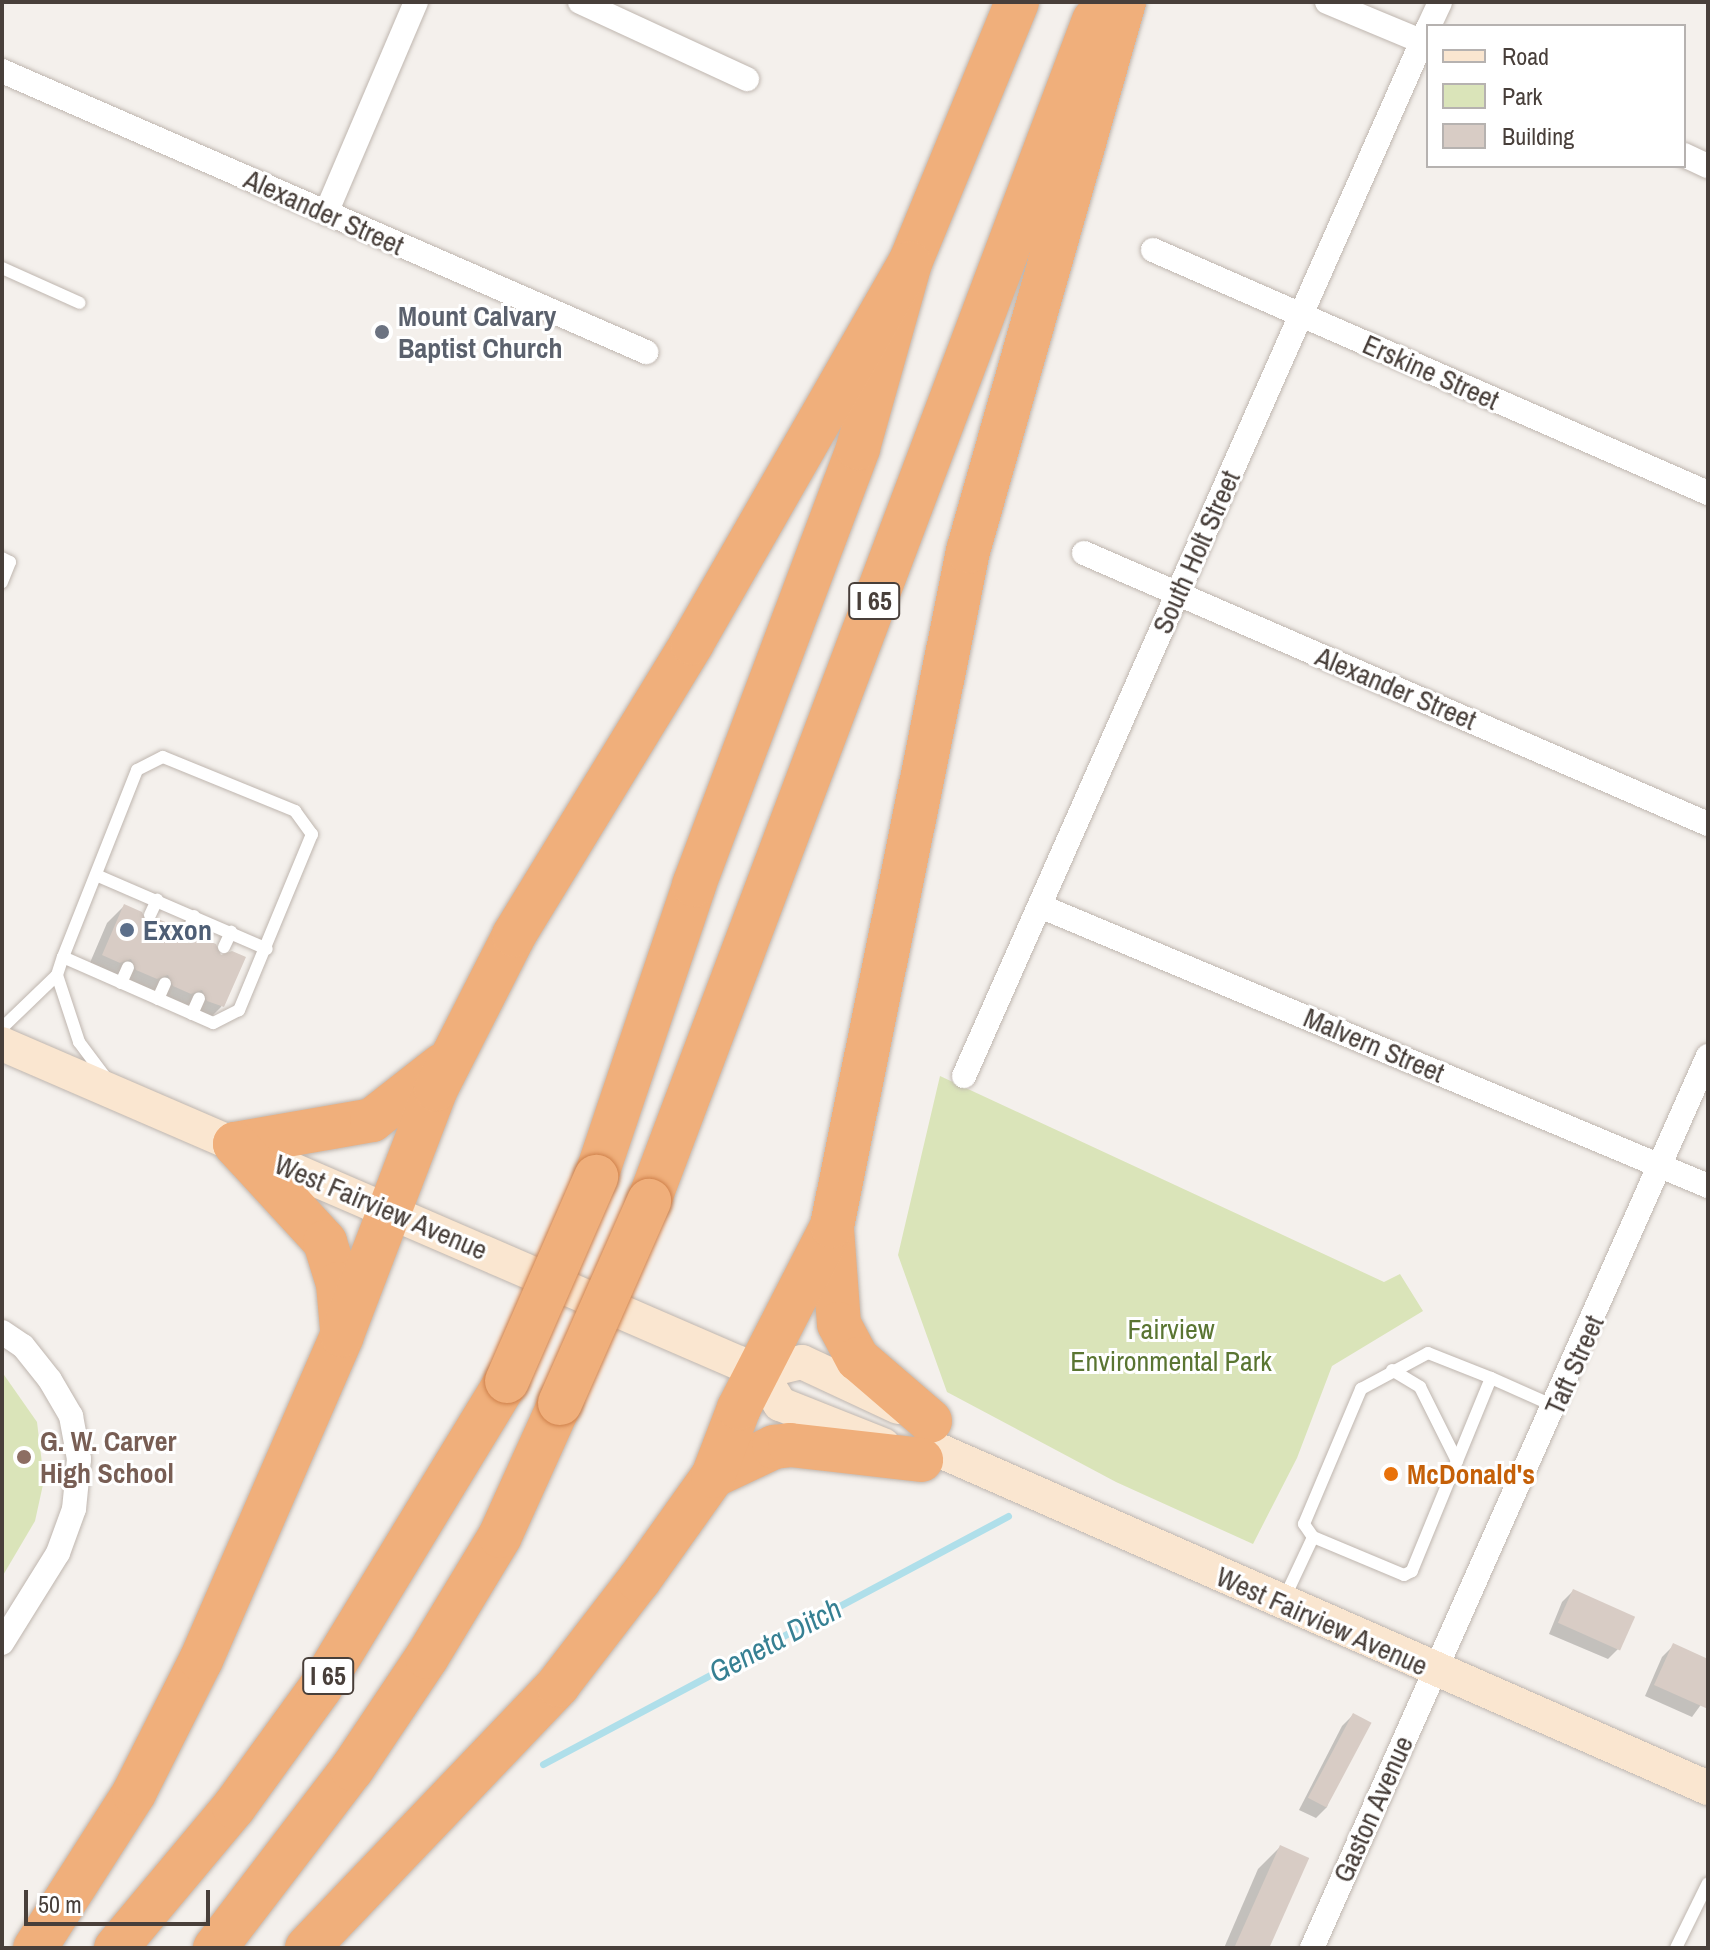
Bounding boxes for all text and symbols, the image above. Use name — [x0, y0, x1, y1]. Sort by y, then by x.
legend — [1426, 24, 1686, 168]
text: Road — [1502, 40, 1549, 72]
text: Park — [1502, 80, 1542, 112]
text: Building — [1502, 120, 1574, 152]
street label: Alexander Street — [239, 162, 409, 262]
place label: Mount Calvary Baptist Church — [398, 299, 563, 365]
marker: Mount Calvary Baptist Church — [373, 323, 391, 341]
street label: Erskine Street — [1358, 327, 1504, 417]
street label: South Holt Street — [1145, 465, 1247, 639]
road number: I 65 — [848, 579, 900, 623]
street label: Alexander Street — [1311, 639, 1481, 737]
place label: Exxon — [143, 913, 212, 947]
marker: Exxon — [118, 921, 136, 939]
street label: Malvern Street — [1299, 1000, 1449, 1090]
street label: West Fairview Avenue — [269, 1147, 493, 1267]
street label: Taft Street — [1537, 1310, 1611, 1420]
park label: Fairview Environmental Park — [1070, 1312, 1272, 1378]
place label: G. W. Carver High School — [40, 1424, 177, 1490]
marker: G. W. Carver High School — [15, 1448, 33, 1466]
place label: McDonald's — [1407, 1457, 1535, 1491]
marker: McDonald's — [1382, 1465, 1400, 1483]
street label: West Fairview Avenue — [1211, 1559, 1433, 1683]
water label: Geneta Ditch — [703, 1590, 847, 1690]
road number: I 65 — [302, 1654, 354, 1698]
street label: Gaston Avenue — [1326, 1730, 1420, 1888]
scale bar — [28, 1874, 214, 1924]
text: 50 m — [38, 1888, 82, 1920]

